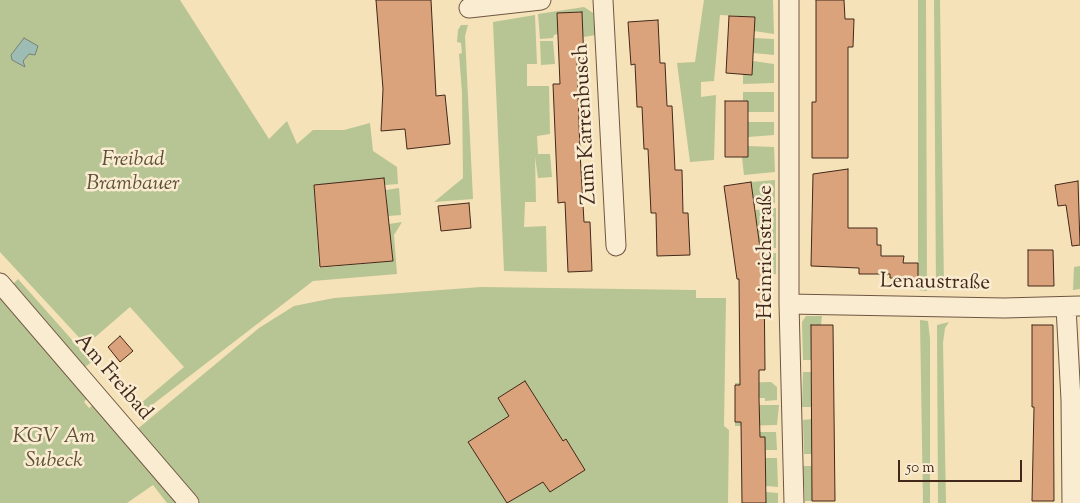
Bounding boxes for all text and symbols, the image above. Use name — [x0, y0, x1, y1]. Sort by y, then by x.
street label: Zum Karrenbusch — [570, 43, 604, 205]
park label: Freibad Brambauer — [86, 148, 180, 198]
street label: Heinrichstraße — [754, 185, 780, 319]
street label: Lenaustraße — [880, 270, 990, 298]
street label: Am Freibad — [68, 330, 156, 426]
park label: KGV Am Subeck — [12, 425, 96, 475]
scale bar — [900, 450, 1024, 482]
text: 50 m — [906, 458, 935, 479]

